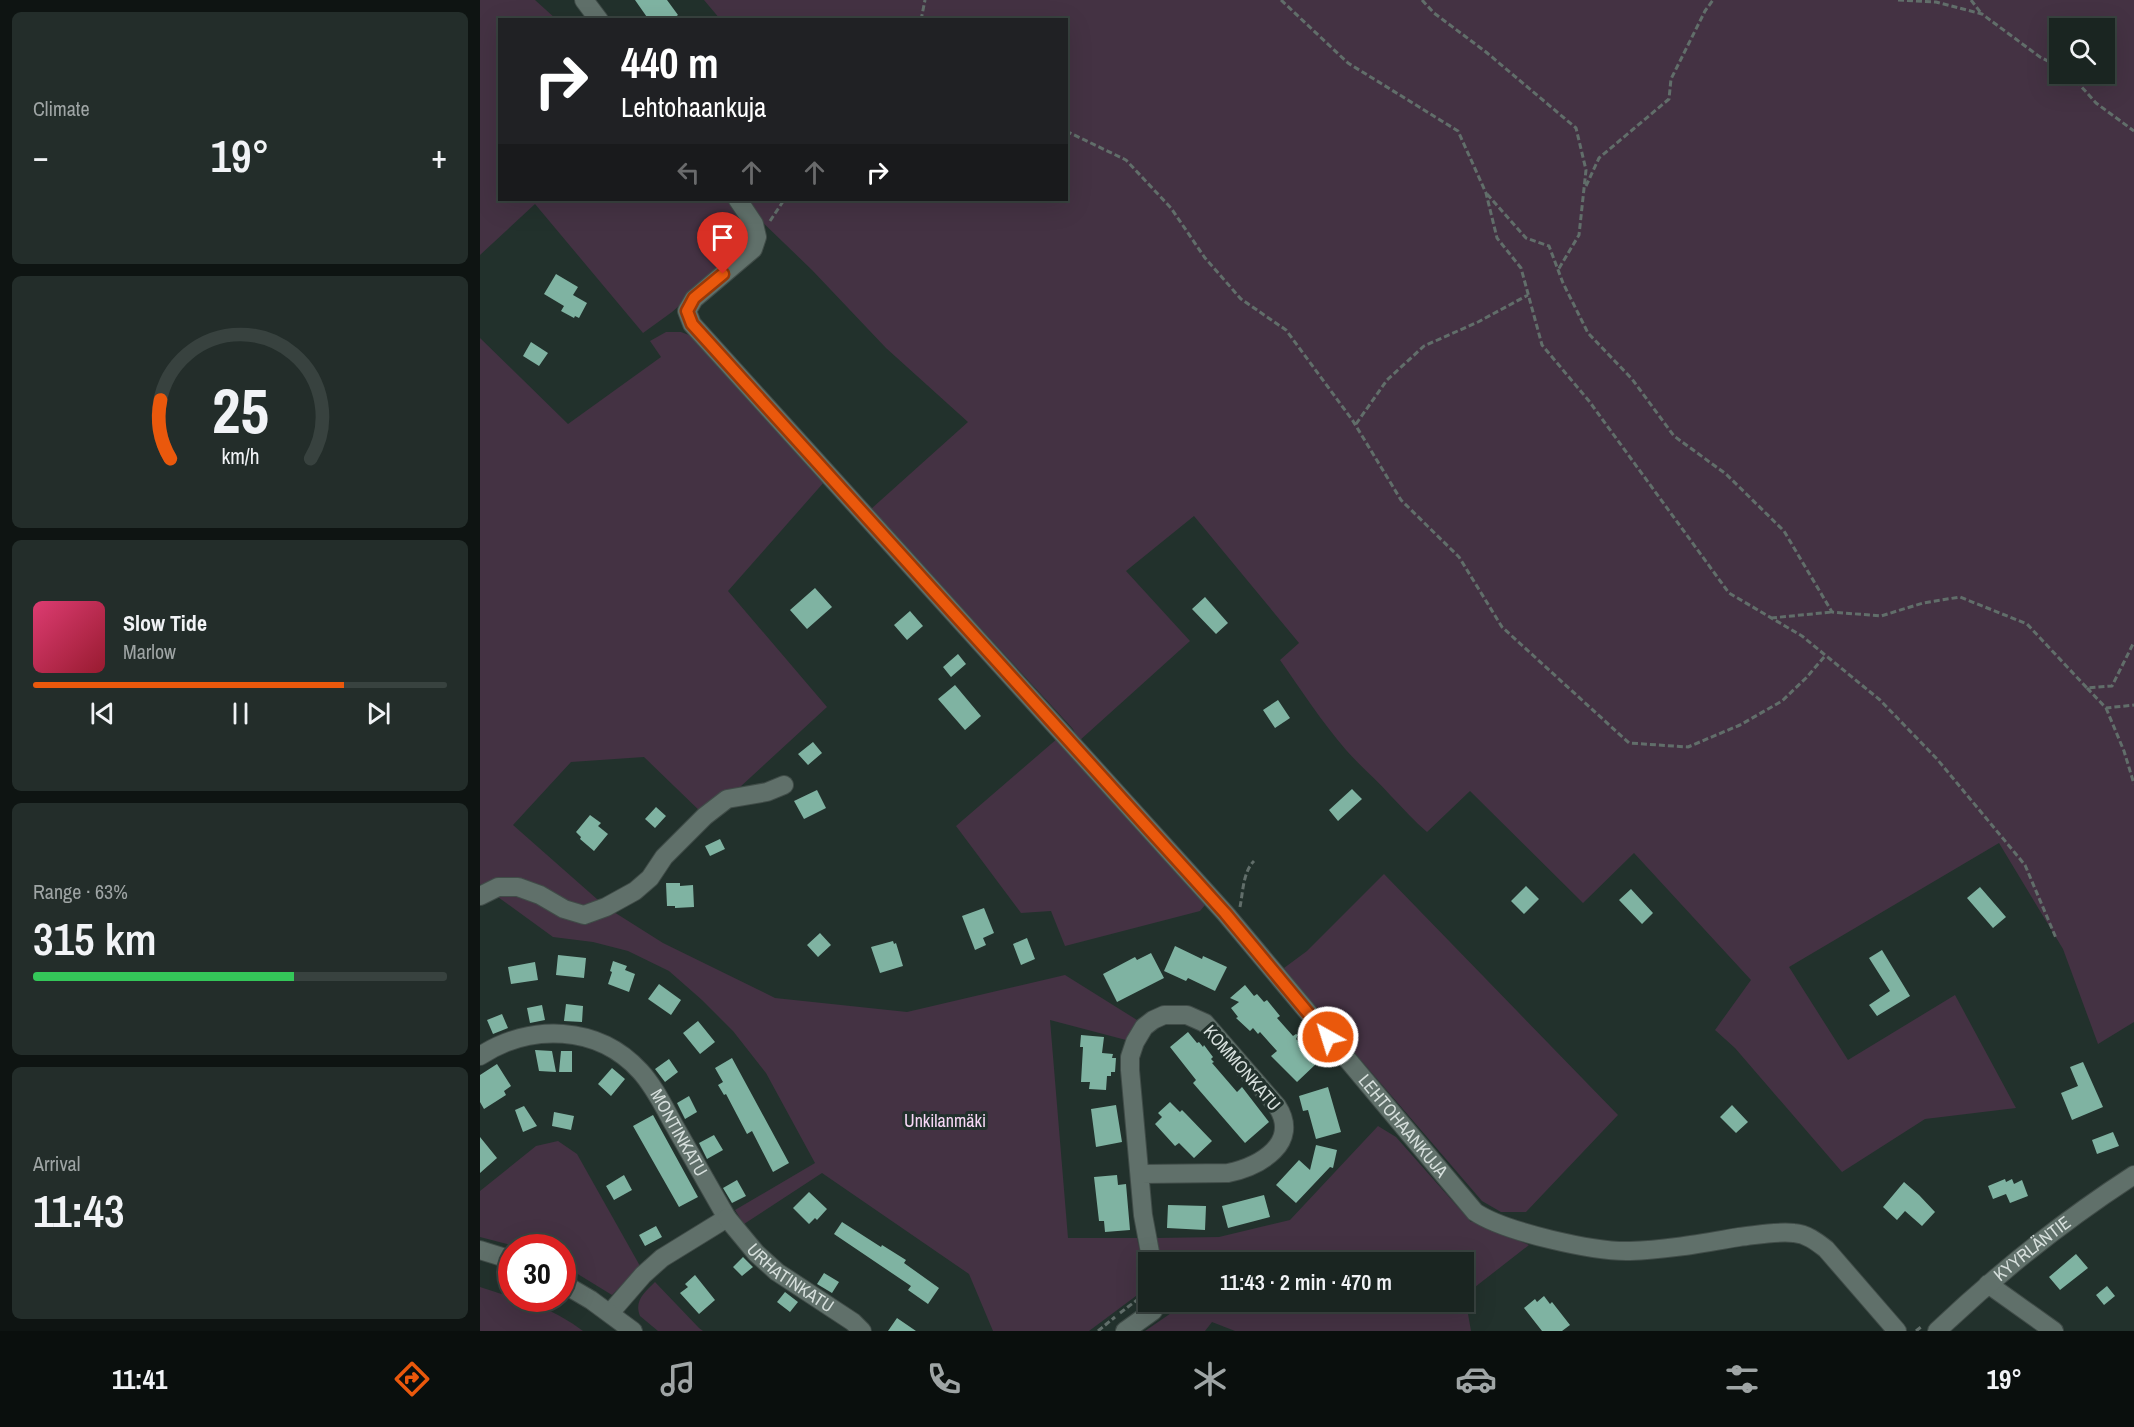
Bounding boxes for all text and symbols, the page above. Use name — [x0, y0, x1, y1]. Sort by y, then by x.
map controls — [2049, 18, 2115, 84]
button: search — [2049, 18, 2115, 84]
text: 440 m — [621, 35, 719, 91]
icon: right — [522, 42, 600, 120]
text: Lehtohaankuja — [621, 89, 766, 125]
text: Climate — [33, 95, 90, 122]
text: 19° — [210, 125, 270, 186]
text: − — [33, 134, 49, 178]
text: + — [431, 134, 447, 178]
icon: left — [672, 156, 705, 189]
icon: ahead — [735, 156, 768, 189]
icon: ahead — [798, 156, 831, 189]
icon: right — [861, 156, 894, 189]
pin — [697, 212, 748, 274]
icon: arrive — [706, 221, 739, 254]
text: 25 — [212, 368, 268, 452]
text: km/h — [221, 442, 259, 471]
text: Slow Tide — [123, 608, 207, 638]
text: Marlow — [123, 638, 176, 665]
icon: previous — [86, 697, 119, 730]
icon: pause — [224, 697, 257, 730]
icon: next — [362, 697, 395, 730]
text: Range · 63% — [33, 878, 128, 905]
text: 315 km — [33, 908, 157, 969]
position arrow — [1296, 1005, 1360, 1069]
street label: KOMMONKATU — [1198, 1019, 1287, 1116]
street label: LEHTOHAANKUJA — [1353, 1069, 1454, 1183]
street label: MONTINKATU — [645, 1084, 714, 1181]
park label: Unkilanmäki — [904, 1108, 986, 1133]
text: Arrival — [33, 1150, 80, 1177]
text: 11:43 — [33, 1180, 124, 1241]
street label: KYYRLÄNTIE — [1988, 1210, 2076, 1287]
speed limit sign: 30 — [498, 1234, 576, 1312]
street label: URHATINKATU — [741, 1238, 839, 1318]
text: 11:43 · 2 min · 470 m — [1220, 1267, 1392, 1297]
icon: directions — [391, 1358, 433, 1400]
icon: music — [657, 1358, 699, 1400]
icon: phone — [923, 1358, 965, 1400]
icon: climate — [1189, 1358, 1231, 1400]
icon: car — [1455, 1358, 1497, 1400]
icon: filters — [1721, 1358, 1763, 1400]
text: 11:41 — [112, 1361, 167, 1397]
text: 19° — [1987, 1361, 2022, 1397]

